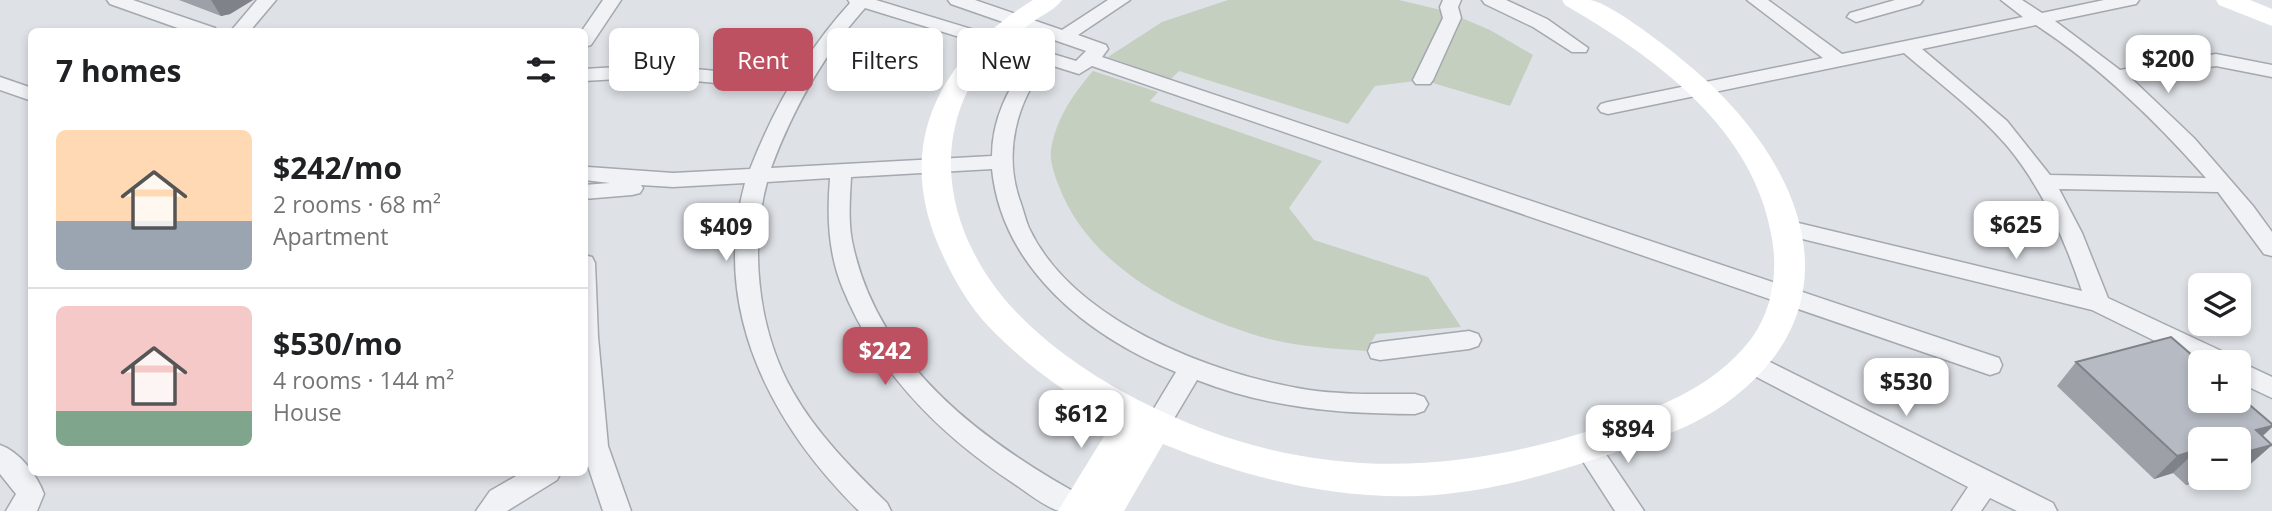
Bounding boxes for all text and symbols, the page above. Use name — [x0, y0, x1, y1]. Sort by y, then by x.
chip: Buy — [609, 28, 699, 91]
chip: Rent — [713, 28, 813, 91]
chip: Filters — [827, 28, 943, 91]
chip: New — [957, 28, 1055, 91]
pin: $200 — [2127, 36, 2209, 95]
text: $200 — [2142, 42, 2194, 74]
text: 7 homes — [56, 50, 181, 91]
icon: filters — [522, 51, 560, 89]
text: $242/mo — [273, 147, 402, 188]
icon: home — [112, 158, 196, 242]
text: 2 rooms · 68 m² — [273, 188, 441, 220]
pin: $625 — [1975, 202, 2057, 261]
pin: $409 — [685, 204, 767, 263]
text: $625 — [1990, 208, 2042, 240]
text: $409 — [700, 210, 752, 242]
text: Apartment — [273, 220, 389, 252]
map controls — [2188, 273, 2251, 490]
button: layers — [2188, 273, 2251, 336]
text: $530/mo — [273, 323, 402, 364]
pin: $242 — [844, 328, 926, 387]
icon: home — [112, 334, 196, 418]
text: $242 — [859, 334, 911, 366]
button: + — [2188, 350, 2251, 413]
pin: $530 — [1865, 358, 1947, 418]
text: 4 rooms · 144 m² — [273, 364, 454, 396]
text: $530 — [1880, 365, 1932, 397]
pin: $612 — [1040, 391, 1122, 450]
text: House — [273, 396, 342, 428]
text: $612 — [1055, 397, 1107, 429]
pin: $894 — [1587, 406, 1669, 465]
text: $894 — [1602, 412, 1654, 444]
button: − — [2188, 427, 2251, 490]

